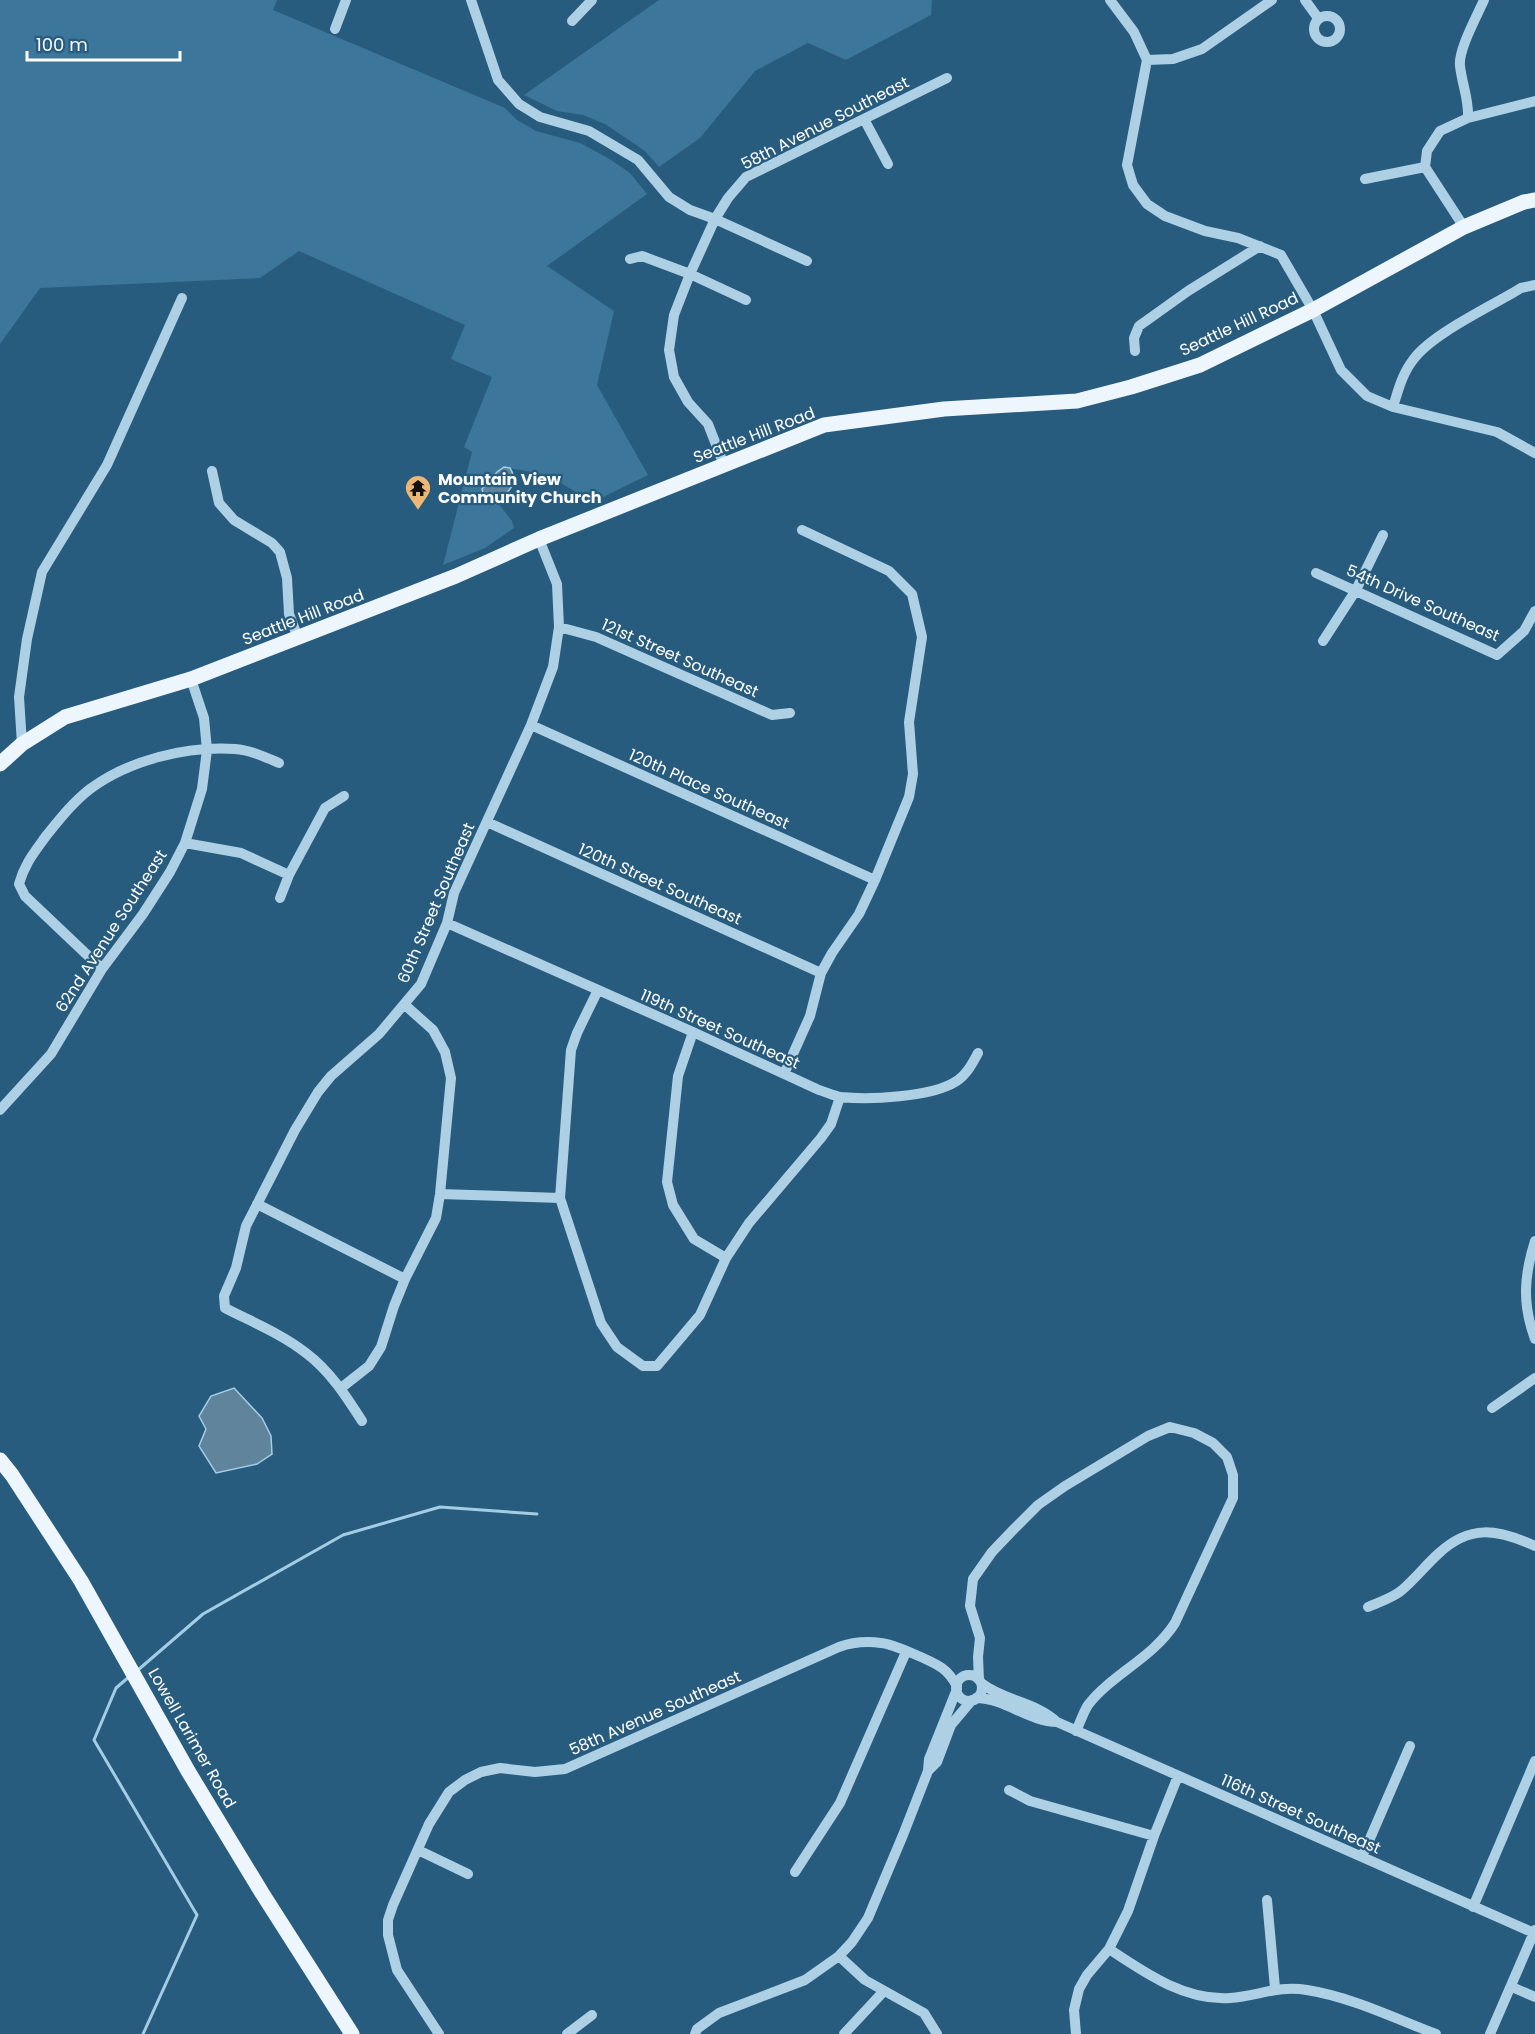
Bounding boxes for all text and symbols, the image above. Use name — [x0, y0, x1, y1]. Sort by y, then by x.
scale bar — [27, 24, 180, 62]
text: 100 m — [36, 32, 88, 57]
street label: 58th Avenue Southeast — [737, 71, 913, 175]
street label: Seattle Hill Road — [1176, 286, 1302, 362]
street label: Seattle Hill Road — [690, 401, 818, 469]
place label: Mountain View Community Church — [438, 468, 602, 509]
temple icon: Mountain View Community Church — [403, 473, 433, 511]
street label: 54th Drive Southeast — [1343, 559, 1504, 647]
street label: Seattle Hill Road — [239, 583, 367, 651]
street label: 121st Street Southeast — [598, 613, 762, 703]
street label: 120th Place Southeast — [625, 743, 793, 835]
street label: 60th Street Southeast — [392, 819, 480, 987]
street label: 120th Street Southeast — [575, 838, 746, 931]
street label: 62nd Avenue Southeast — [50, 845, 172, 1017]
street label: 119th Street Southeast — [636, 983, 804, 1075]
street label: Lowell Larimer Road — [142, 1664, 242, 1812]
street label: 58th Avenue Southeast — [566, 1665, 745, 1761]
street label: 116th Street Southeast — [1217, 1768, 1385, 1860]

